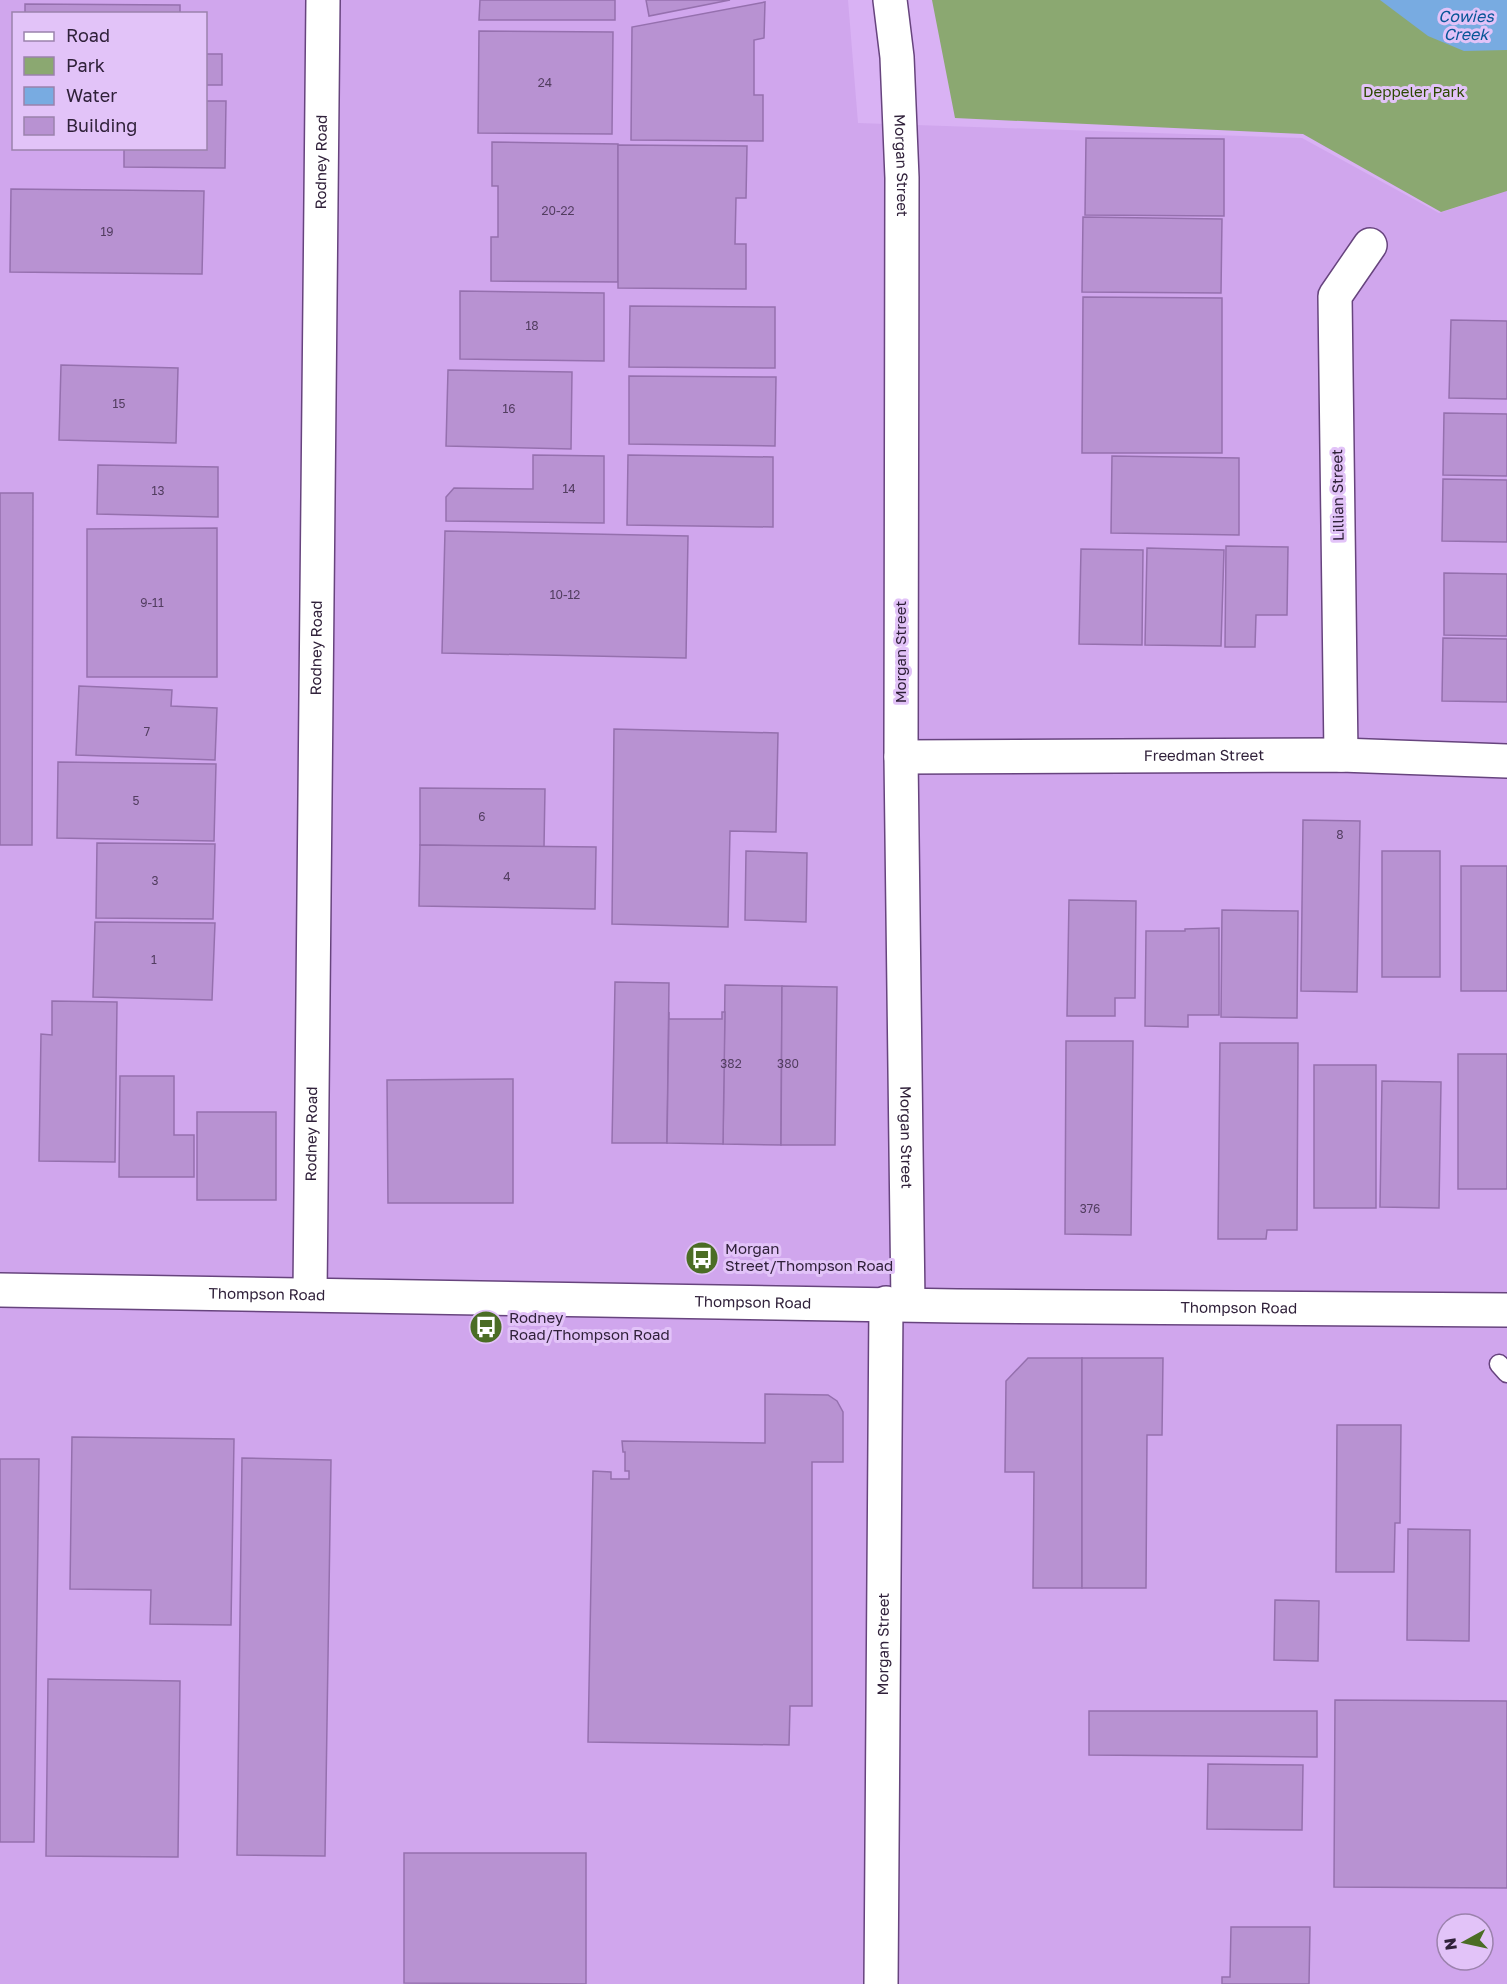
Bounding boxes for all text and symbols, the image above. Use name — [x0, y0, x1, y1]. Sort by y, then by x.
water label: Cowies Creek — [1438, 6, 1495, 44]
legend — [12, 12, 207, 150]
text: Road — [66, 24, 110, 46]
text: Park — [66, 54, 105, 76]
house number: 24 — [538, 75, 552, 90]
park label: Deppeler Park — [1363, 82, 1465, 100]
text: Water — [66, 84, 117, 106]
text: Building — [66, 114, 137, 136]
street label: Rodney Road — [311, 114, 330, 210]
street label: Morgan Street — [891, 114, 912, 217]
house number: 20-22 — [542, 203, 574, 218]
house number: 19 — [100, 224, 114, 239]
house number: 18 — [525, 318, 539, 333]
house number: 15 — [113, 396, 125, 411]
house number: 16 — [502, 401, 516, 416]
street label: Lillian Street — [1327, 449, 1347, 541]
house number: 14 — [562, 481, 576, 496]
house number: 13 — [152, 483, 164, 498]
house number: 10-12 — [550, 587, 580, 602]
house number: 9-11 — [140, 595, 164, 610]
street label: Rodney Road — [306, 600, 325, 696]
street label: Morgan Street — [891, 601, 909, 703]
house number: 7 — [144, 724, 150, 739]
street label: Freedman Street — [1144, 745, 1264, 764]
house number: 5 — [133, 793, 140, 808]
house number: 6 — [478, 809, 486, 824]
house number: 8 — [1336, 827, 1344, 842]
house number: 4 — [503, 869, 511, 884]
house number: 3 — [151, 873, 159, 888]
house number: 1 — [151, 952, 157, 967]
house number: 382 — [720, 1056, 742, 1071]
house number: 380 — [777, 1056, 799, 1071]
street label: Rodney Road — [301, 1086, 320, 1182]
street label: Morgan Street — [897, 1086, 917, 1189]
house number: 376 — [1080, 1201, 1100, 1216]
place label: Morgan Street/Thompson Road — [725, 1239, 893, 1274]
bus stop icon: Morgan Street/Thompson Road — [684, 1240, 720, 1276]
street label: Thompson Road — [208, 1283, 326, 1303]
street label: Thompson Road — [694, 1292, 811, 1312]
street label: Thompson Road — [1180, 1298, 1297, 1316]
place label: Rodney Road/Thompson Road — [509, 1308, 670, 1343]
bus stop icon: Rodney Road/Thompson Road — [468, 1309, 504, 1345]
street label: Morgan Street — [873, 1593, 892, 1695]
north arrow — [1435, 1912, 1495, 1972]
text: N — [1439, 1937, 1461, 1952]

